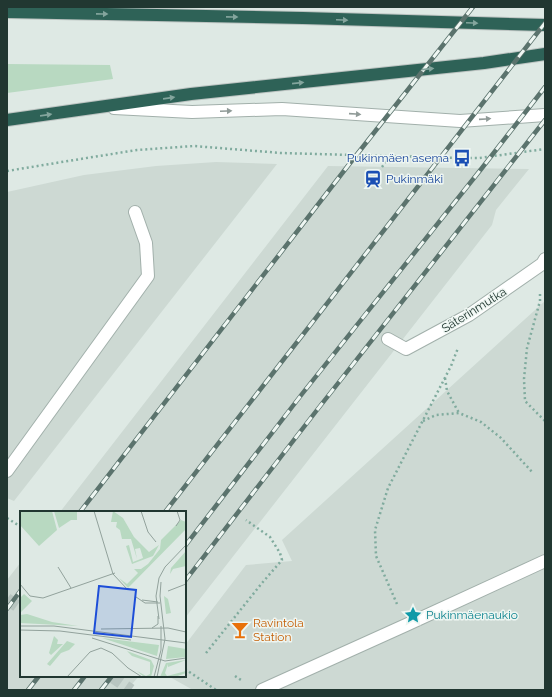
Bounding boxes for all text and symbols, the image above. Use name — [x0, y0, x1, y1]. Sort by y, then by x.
one-way arrow — [96, 11, 109, 17]
one-way arrow — [226, 14, 239, 20]
one-way arrow — [336, 16, 348, 23]
one-way arrow — [466, 20, 479, 26]
one-way arrow — [422, 66, 434, 72]
one-way arrow — [292, 80, 304, 86]
one-way arrow — [163, 95, 175, 101]
one-way arrow — [220, 107, 232, 114]
one-way arrow — [349, 110, 362, 117]
one-way arrow — [40, 112, 52, 118]
one-way arrow — [479, 116, 491, 123]
bus stop icon: Pukinmäen asema — [452, 148, 472, 168]
place label: Pukinmäen asema — [347, 151, 449, 165]
station icon: Pukinmäki — [363, 169, 383, 189]
place label: Pukinmäki — [386, 172, 443, 186]
street label: Säterinmutka — [439, 285, 509, 335]
inset map — [20, 511, 186, 677]
place icon: Pukinmäenaukio — [403, 605, 423, 625]
place label: Pukinmäenaukio — [426, 608, 518, 622]
place label: Ravintola Station — [253, 616, 304, 644]
bar icon: Ravintola Station — [230, 620, 250, 640]

